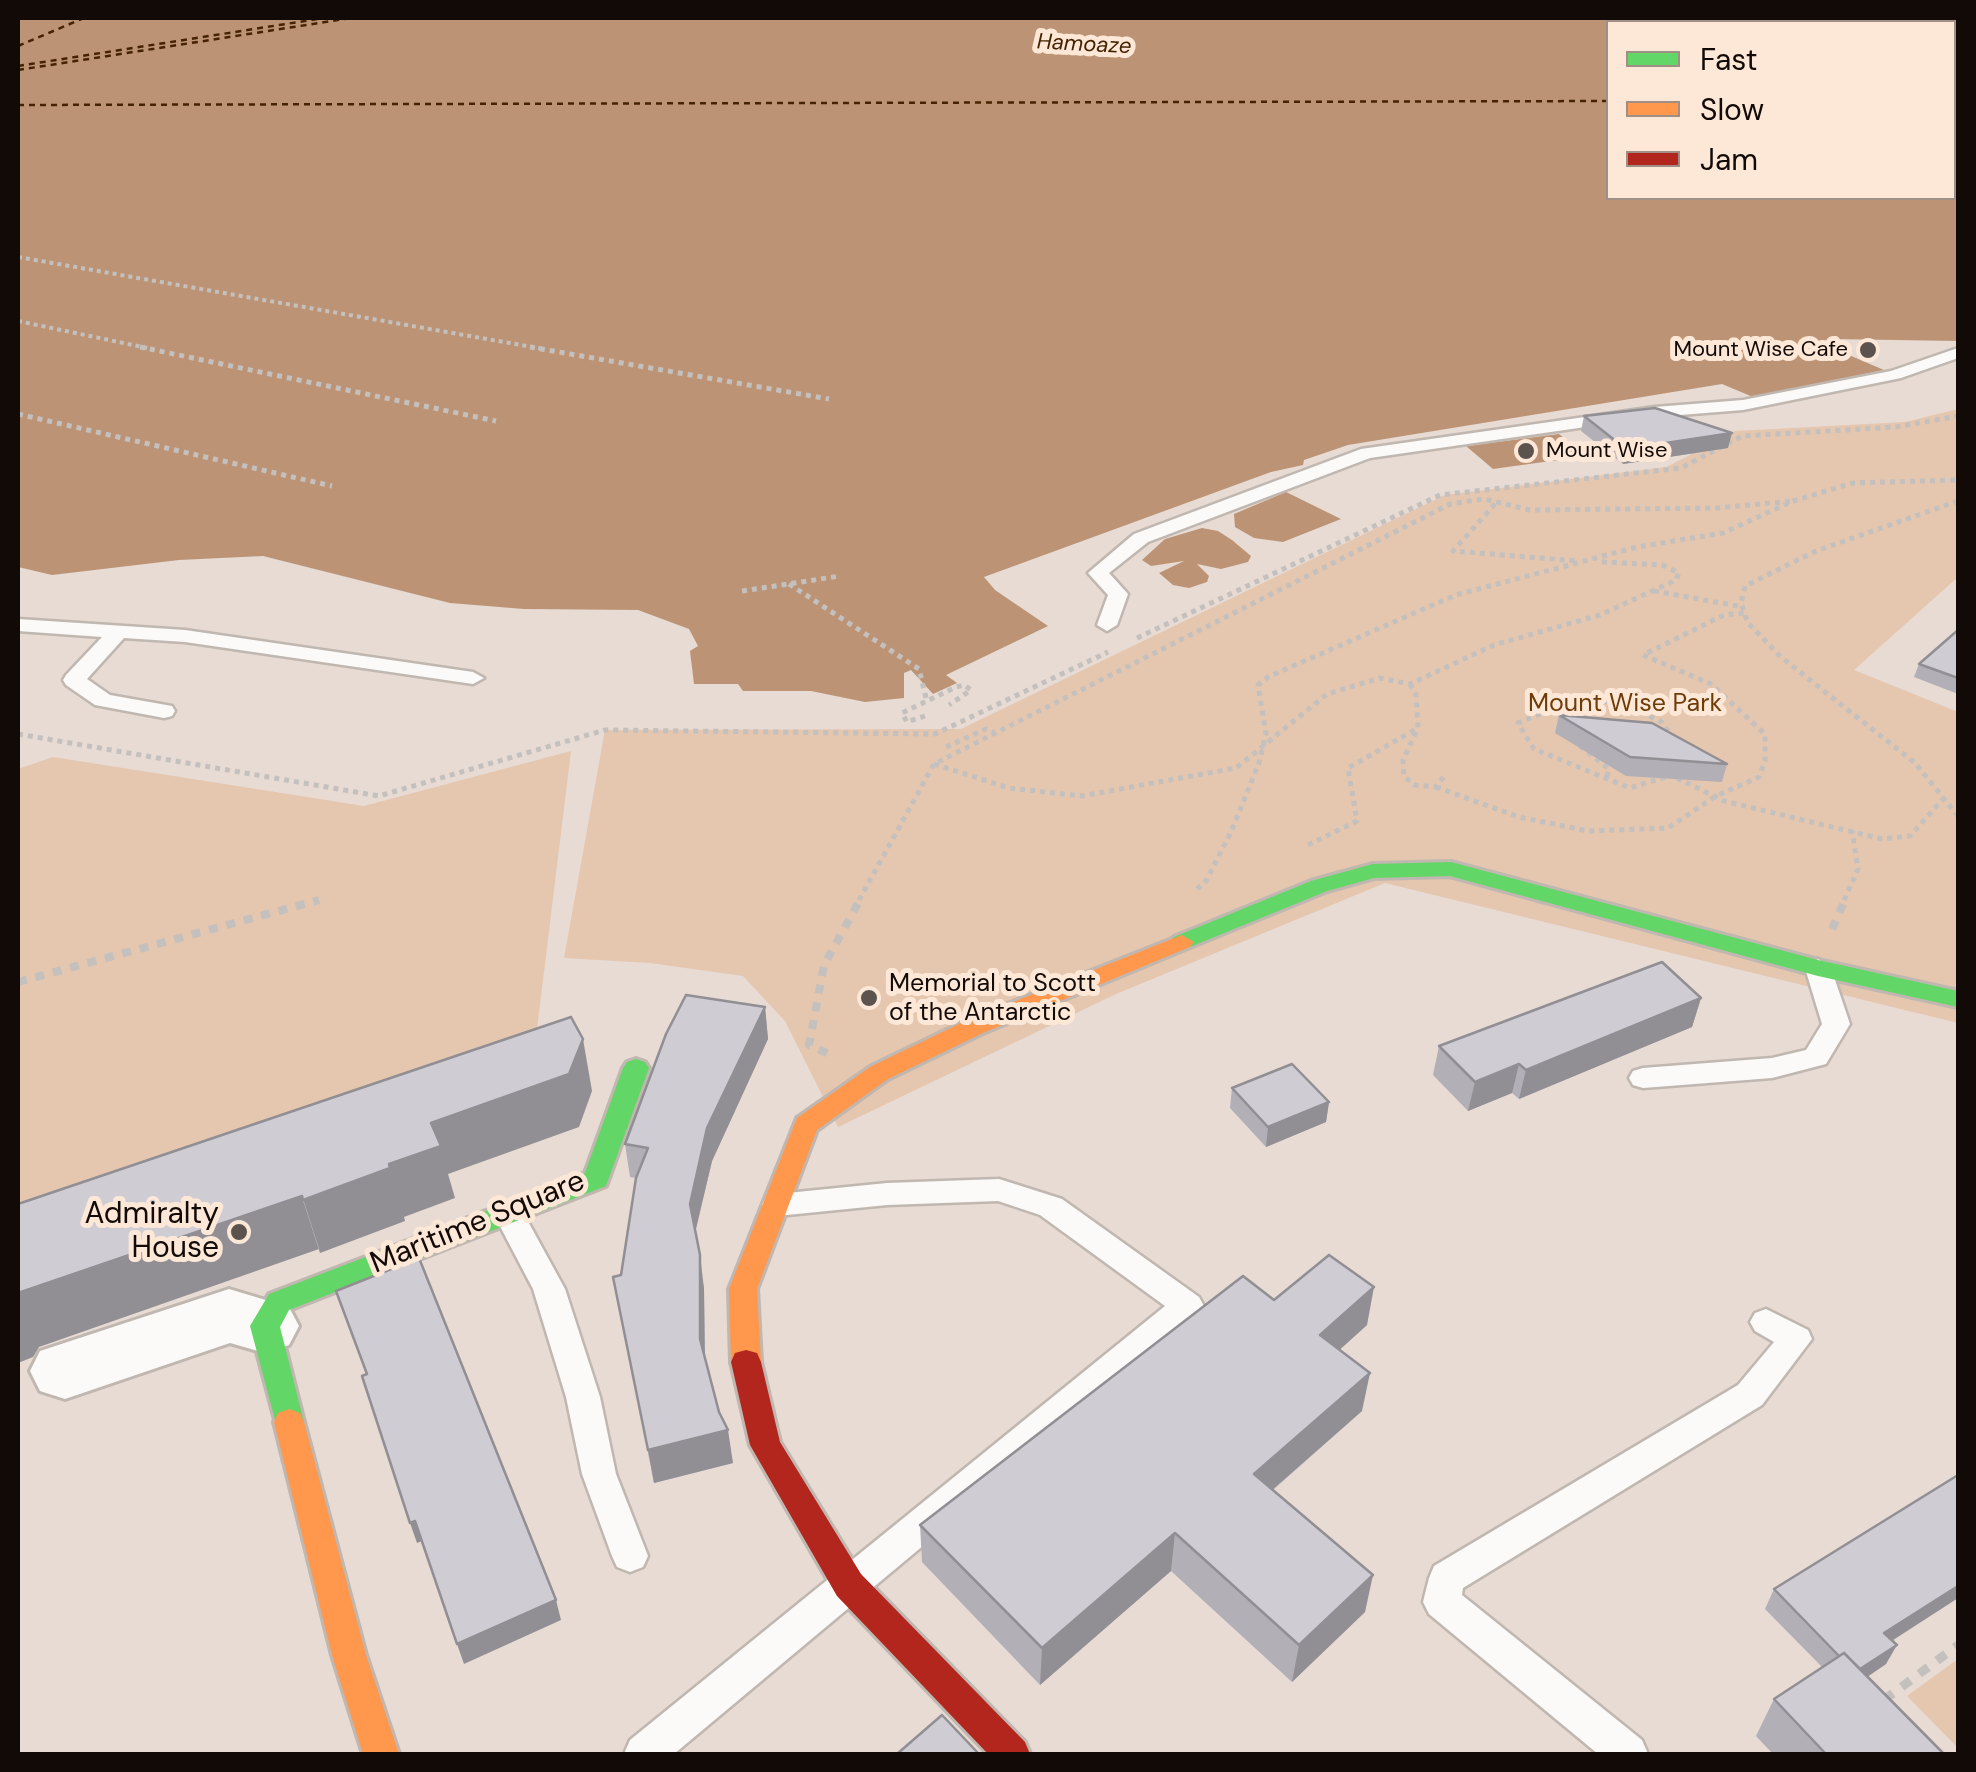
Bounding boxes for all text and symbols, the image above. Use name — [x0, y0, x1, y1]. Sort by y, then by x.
legend — [1606, 20, 1956, 200]
water label: Hamoaze — [1036, 29, 1132, 61]
text: Fast — [1700, 40, 1758, 79]
text: Slow — [1700, 90, 1764, 129]
text: Jam — [1700, 140, 1758, 179]
place label: Mount Wise Cafe — [1673, 337, 1848, 363]
marker: Mount Wise Cafe — [1857, 339, 1879, 361]
place label: Mount Wise — [1546, 438, 1667, 464]
marker: Mount Wise — [1515, 440, 1537, 462]
park label: Mount Wise Park — [1528, 689, 1722, 719]
place label: Memorial to Scott of the Antarctic — [889, 969, 1096, 1028]
marker: Memorial to Scott of the Antarctic — [858, 987, 880, 1009]
street label: Maritime Square — [366, 1164, 590, 1282]
place label: Admiralty House — [85, 1197, 219, 1268]
marker: Admiralty House — [228, 1221, 250, 1243]

